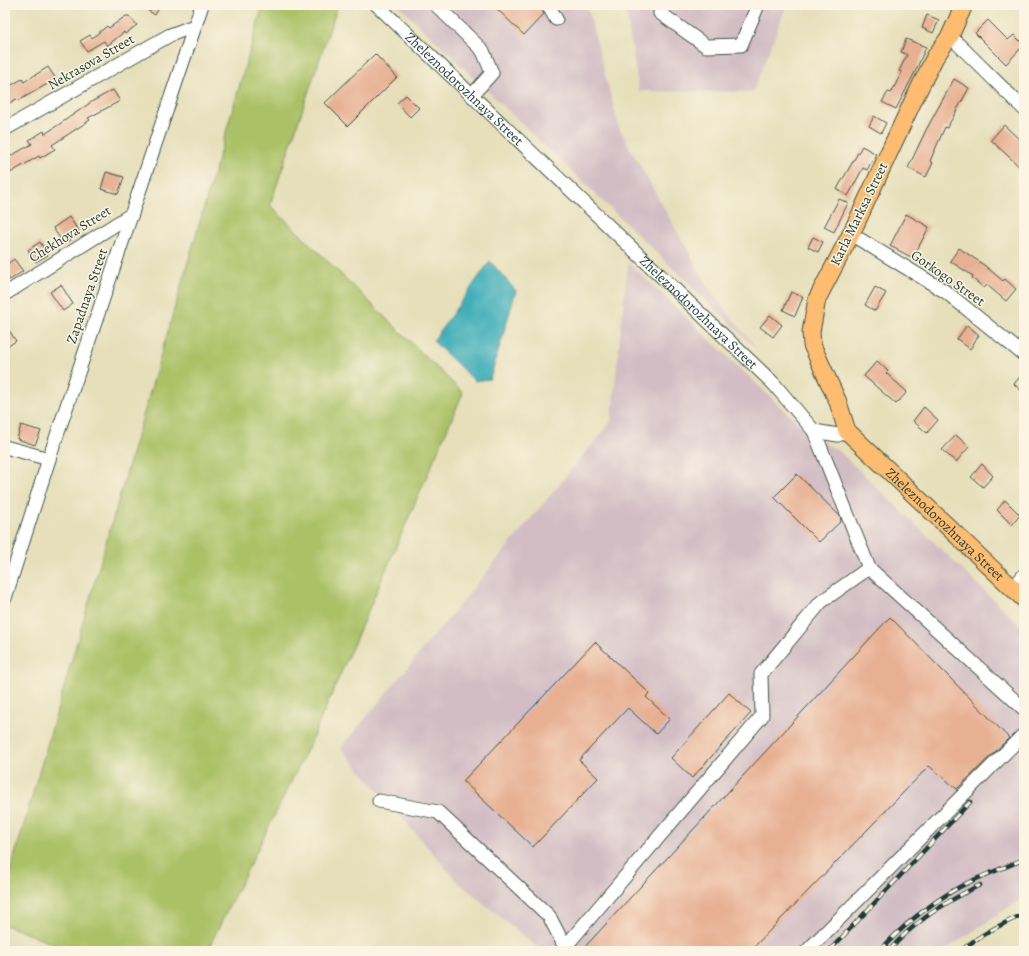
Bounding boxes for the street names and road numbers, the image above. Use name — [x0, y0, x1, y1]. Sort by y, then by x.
street label: Zheleznodorozhnaya Street — [401, 27, 528, 150]
street label: Nekrasova Street — [44, 29, 138, 94]
street label: Karla Marksa Street — [826, 159, 893, 269]
street label: Chekhova Street — [25, 201, 115, 267]
street label: Zapadnaya Street — [62, 245, 112, 346]
street label: Gorkogo Street — [907, 245, 989, 311]
street label: Zheleznodorozhnaya Street — [636, 251, 763, 374]
street label: Zheleznodorozhnaya Street — [882, 463, 1009, 585]

